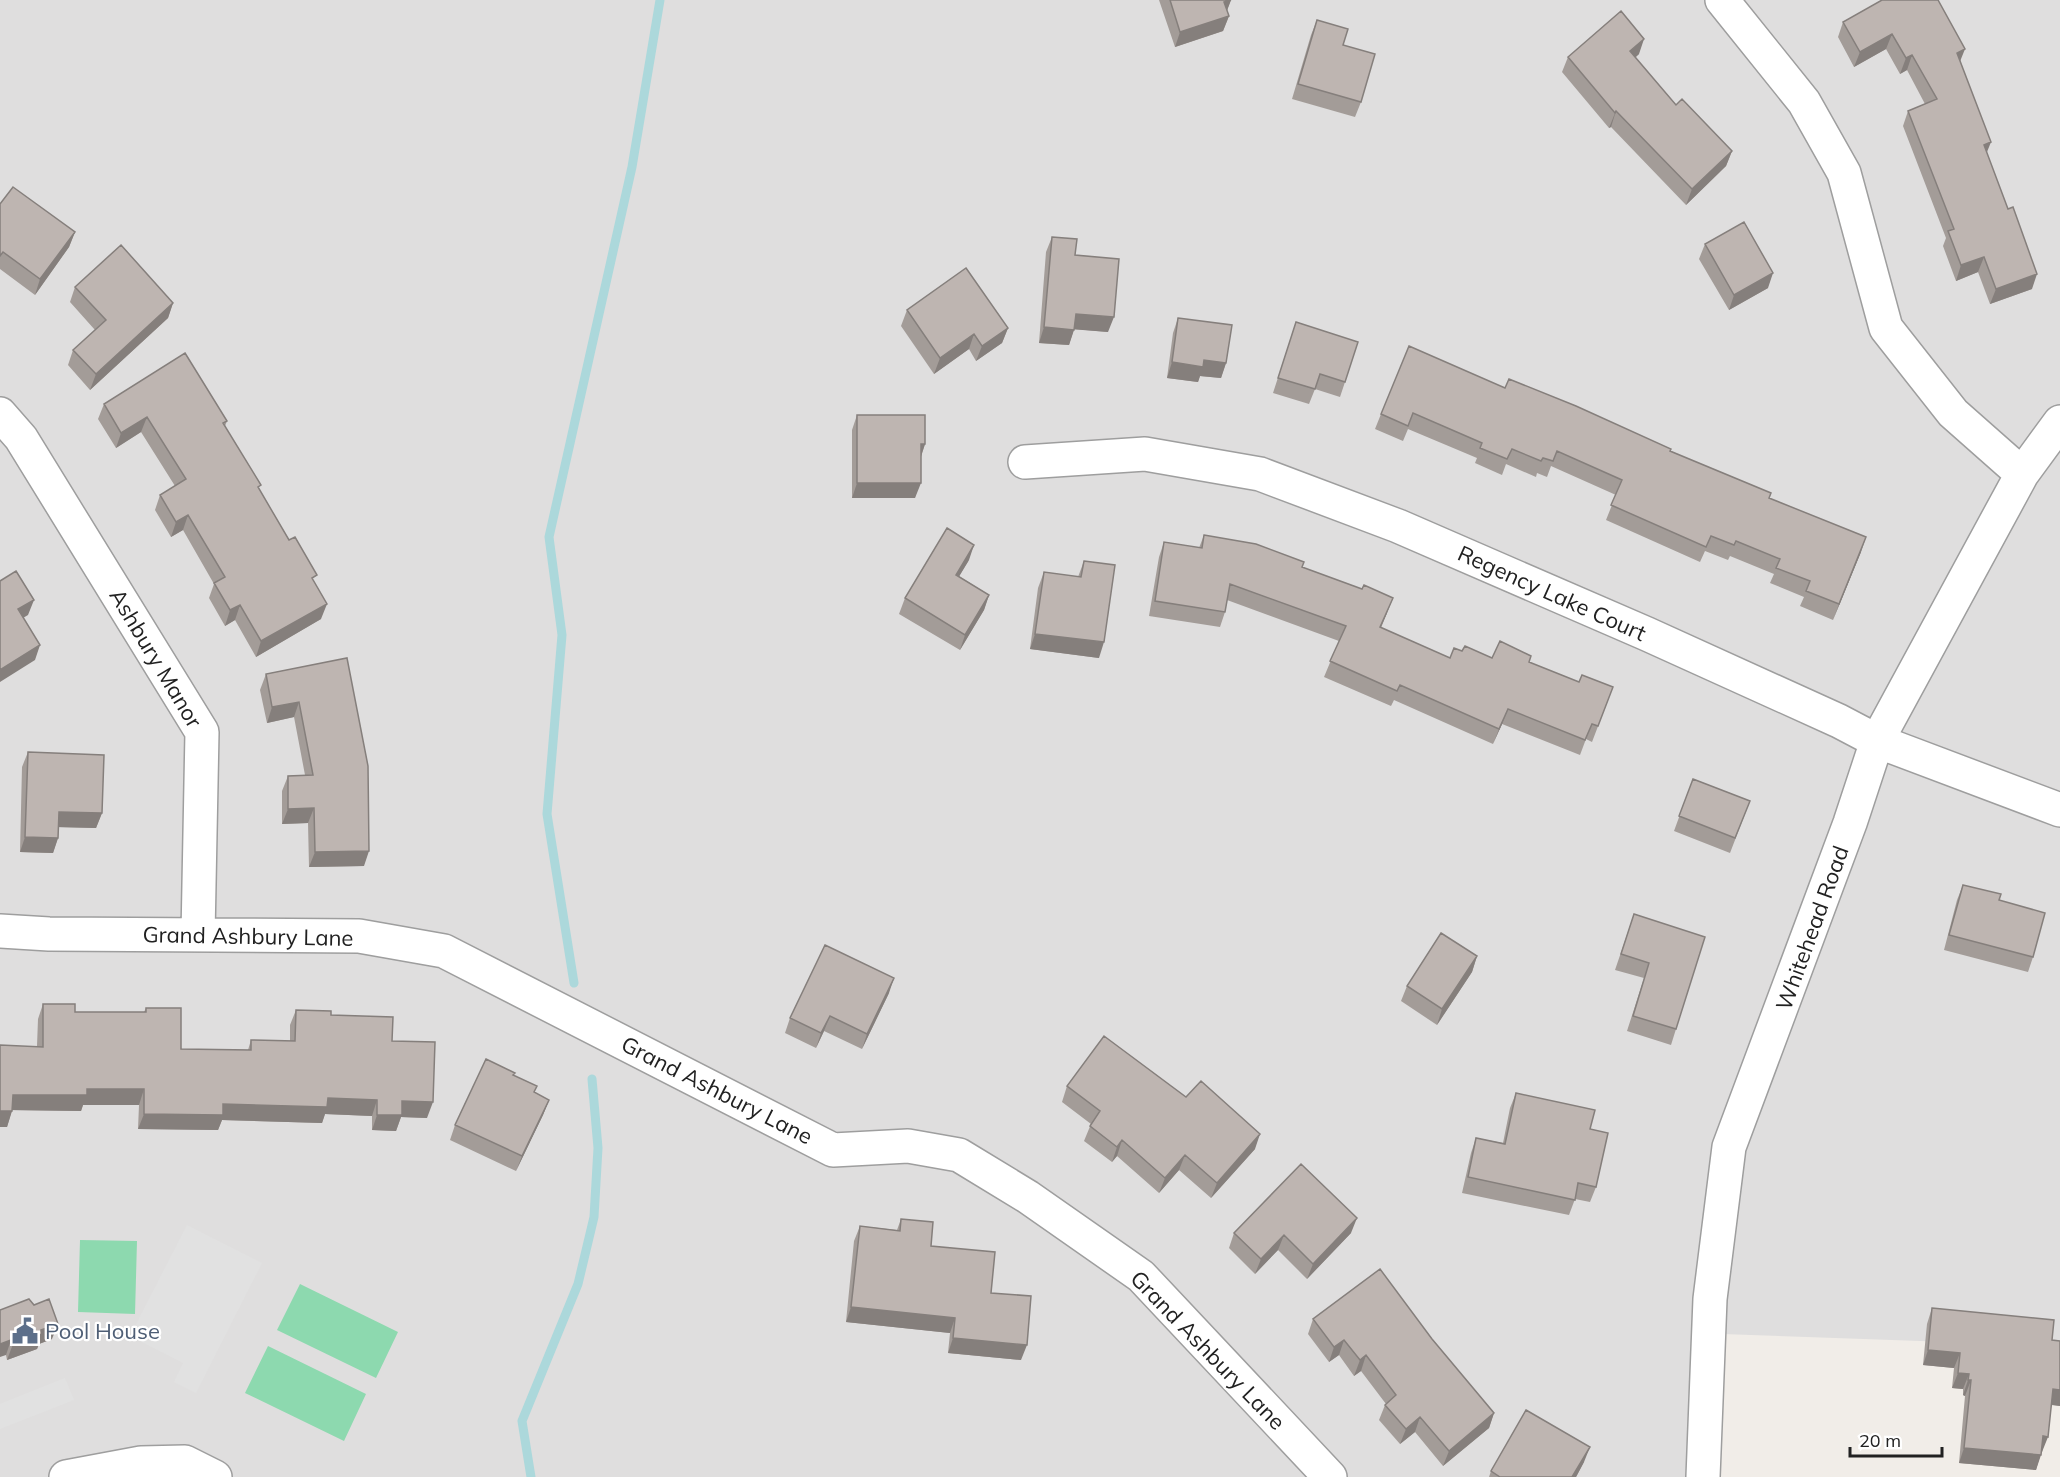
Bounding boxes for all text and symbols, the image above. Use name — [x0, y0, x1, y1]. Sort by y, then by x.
street label: Regency Lake Court — [1453, 539, 1651, 647]
street label: Ashbury Manor — [103, 583, 209, 733]
street label: Whitehead Road — [1769, 842, 1855, 1014]
street label: Grand Ashbury Lane — [142, 920, 354, 952]
street label: Grand Ashbury Lane — [617, 1030, 817, 1150]
street label: Grand Ashbury Lane — [1125, 1264, 1291, 1436]
public building icon: Pool House — [10, 1316, 40, 1346]
place label: Pool House — [45, 1317, 160, 1345]
scale bar — [1850, 1420, 1942, 1458]
text: 20 m — [1859, 1429, 1901, 1452]

